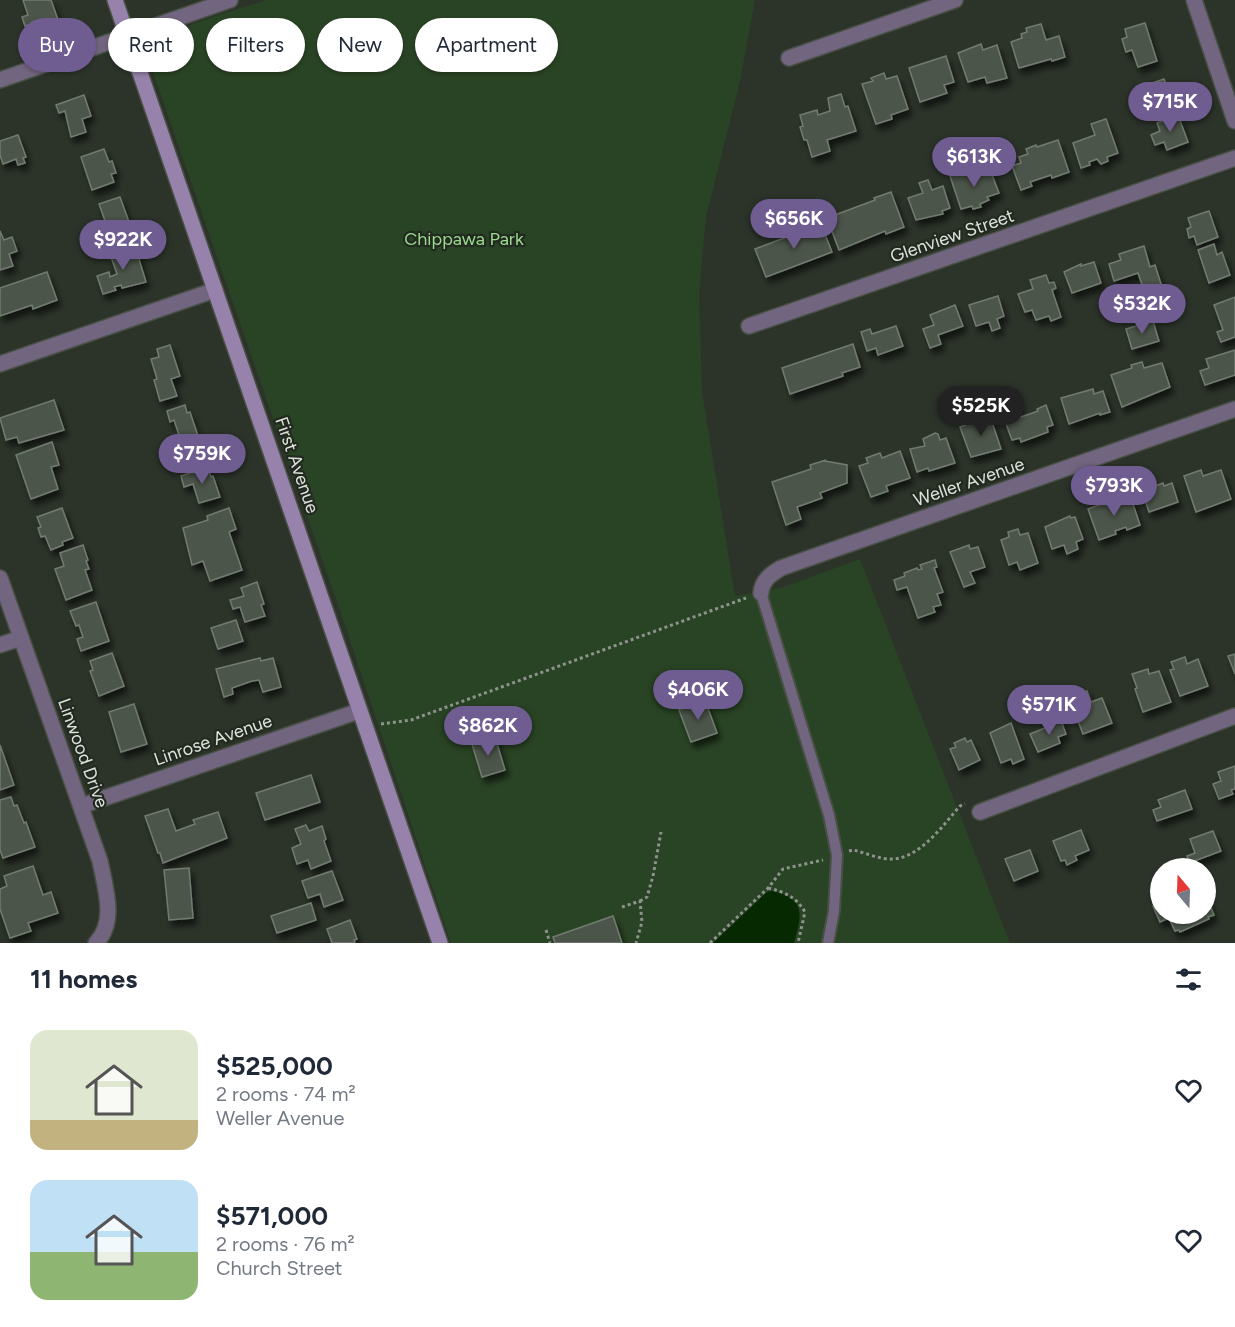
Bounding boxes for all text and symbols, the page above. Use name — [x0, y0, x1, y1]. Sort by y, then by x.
chip: Buy — [18, 18, 96, 72]
chip: Rent — [108, 18, 194, 72]
chip: Filters — [206, 18, 305, 72]
chip: New — [317, 18, 403, 72]
chip: Apartment — [415, 18, 558, 72]
pin: $715K — [1128, 82, 1212, 133]
text: $715K — [1142, 89, 1198, 113]
pin: $613K — [932, 137, 1016, 188]
text: $613K — [946, 144, 1002, 168]
pin: $656K — [752, 199, 836, 250]
street label: Glenview Street — [887, 204, 1017, 267]
text: $656K — [764, 206, 824, 230]
pin: $922K — [81, 220, 165, 271]
text: $922K — [93, 227, 153, 251]
park label: Chippawa Park — [404, 228, 524, 250]
pin: $532K — [1100, 284, 1184, 335]
text: $532K — [1113, 291, 1171, 315]
pin: $525K — [939, 386, 1023, 437]
text: $525K — [951, 393, 1011, 417]
street label: First Avenue — [270, 414, 324, 516]
pin: $759K — [160, 434, 244, 485]
text: $759K — [173, 441, 231, 465]
street label: Weller Avenue — [911, 453, 1027, 511]
pin: $793K — [1072, 466, 1156, 517]
text: $793K — [1085, 473, 1143, 497]
pin: $406K — [656, 670, 740, 721]
text: $406K — [667, 677, 729, 701]
pin: $571K — [1007, 685, 1091, 736]
text: $571K — [1021, 692, 1077, 716]
street label: Linwood Drive — [53, 695, 113, 811]
pin: $862K — [446, 706, 530, 757]
street label: Linrose Avenue — [151, 709, 275, 771]
text: $862K — [458, 713, 518, 737]
north arrow — [1150, 858, 1216, 924]
map controls — [1150, 858, 1216, 924]
text: 11 homes — [30, 963, 137, 995]
icon: filters — [1172, 963, 1205, 996]
text: $525,000 — [216, 1050, 333, 1082]
icon: home — [78, 1054, 150, 1126]
icon: heart — [1172, 1074, 1205, 1107]
text: 2 rooms · 74 m² — [216, 1082, 356, 1106]
text: Weller Avenue — [216, 1106, 344, 1130]
text: $571,000 — [216, 1200, 328, 1232]
icon: home — [78, 1204, 150, 1276]
icon: heart — [1172, 1224, 1205, 1257]
text: 2 rooms · 76 m² — [216, 1232, 355, 1256]
text: Church Street — [216, 1256, 342, 1280]

